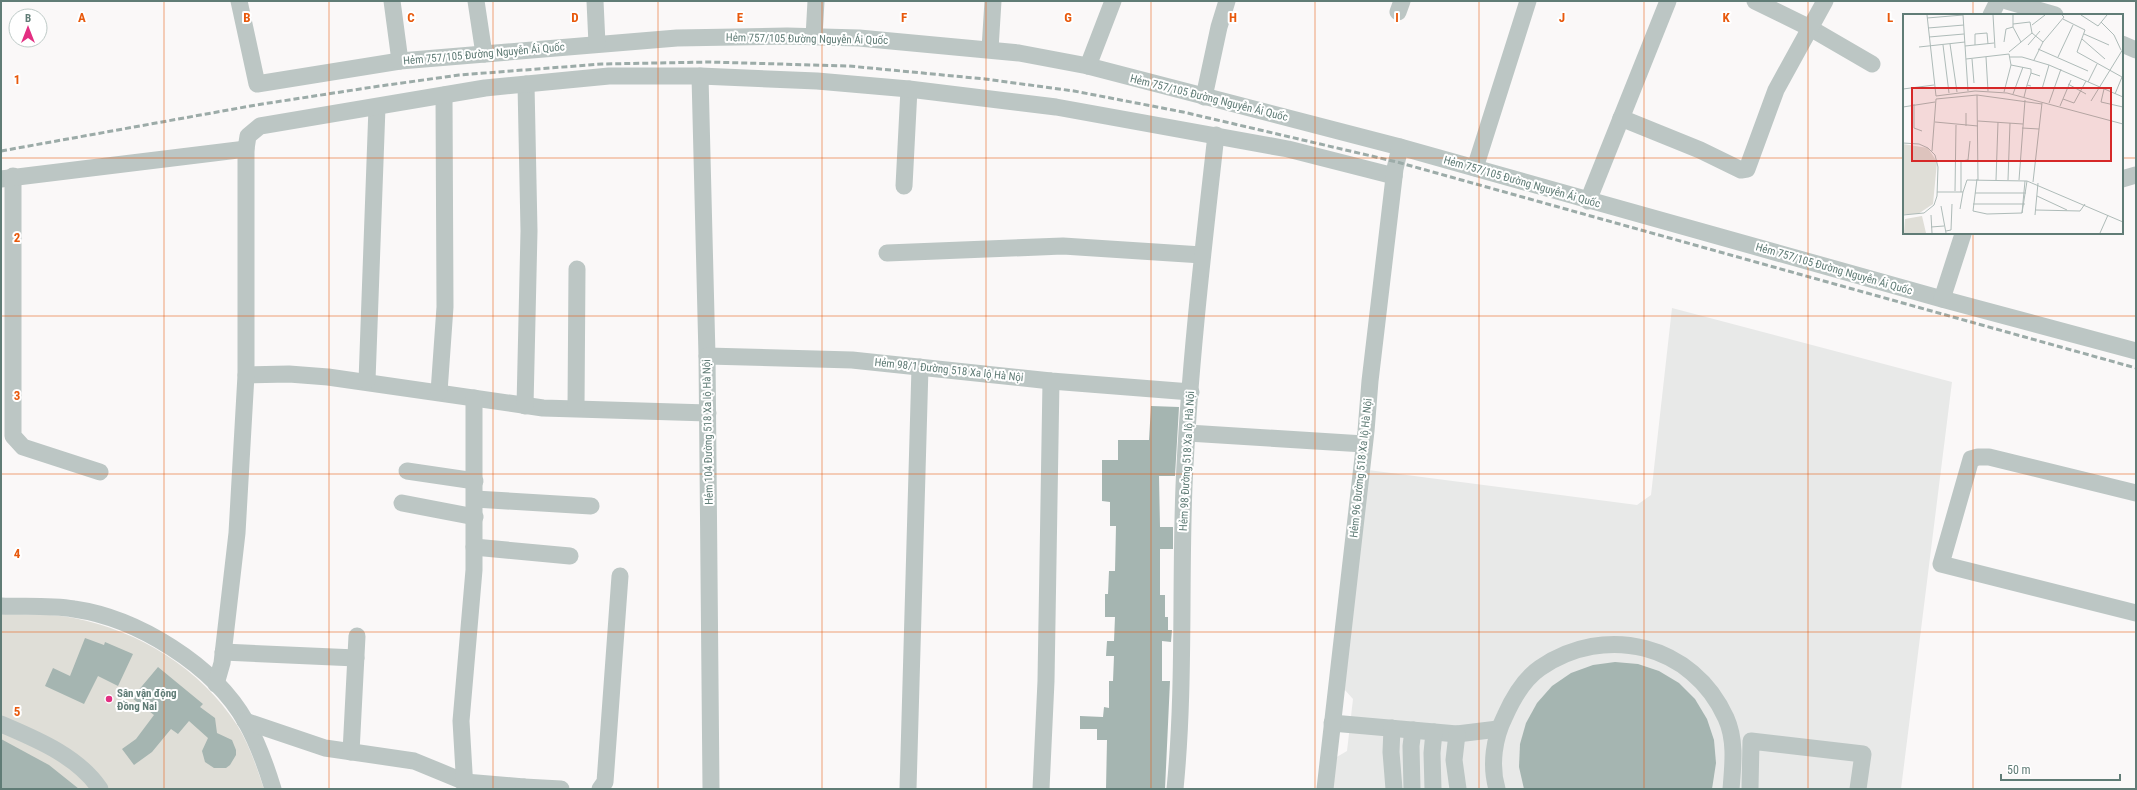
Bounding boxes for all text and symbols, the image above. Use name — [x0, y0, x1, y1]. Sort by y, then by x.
north arrow — [8, 8, 48, 48]
text: A — [78, 10, 86, 25]
text: B — [243, 10, 251, 25]
text: C — [407, 10, 415, 25]
text: D — [571, 10, 579, 25]
text: E — [737, 10, 744, 25]
text: F — [901, 10, 907, 25]
text: G — [1064, 10, 1072, 25]
text: H — [1229, 10, 1237, 25]
text: I — [1395, 10, 1399, 25]
text: J — [1559, 10, 1565, 25]
text: K — [1722, 10, 1730, 25]
text: L — [1887, 10, 1893, 25]
text: B — [25, 12, 31, 25]
inset map — [1903, 14, 2123, 234]
street label: Hẻm 757/105 Đường Nguyễn Ái Quốc — [726, 31, 888, 47]
street label: Hẻm 757/105 Đường Nguyễn Ái Quốc — [403, 40, 565, 68]
text: 1 — [14, 72, 20, 87]
street label: Hẻm 757/105 Đường Nguyễn Ái Quốc — [1129, 72, 1289, 124]
street label: Hẻm 757/105 Đường Nguyễn Ái Quốc — [1442, 153, 1602, 211]
text: 2 — [14, 230, 21, 245]
street label: Hẻm 757/105 Đường Nguyễn Ái Quốc — [1754, 240, 1914, 298]
street label: Hẻm 98/1 Đường 518 Xa lộ Hà Nội — [874, 356, 1024, 384]
street label: Hẻm 104 Đường 518 Xa lộ Hà Nội — [700, 359, 716, 505]
text: 3 — [14, 388, 20, 403]
street label: Hẻm 98 Đường 518 Xa lộ Hà Nội — [1177, 391, 1197, 531]
street label: Hẻm 96 Đường 518 Xa lộ Hà Nội — [1347, 398, 1375, 538]
text: 4 — [14, 546, 21, 561]
place label: Sân vận động Đồng Nai — [117, 687, 177, 713]
marker: Sân vận động Đồng Nai — [104, 694, 114, 704]
text: 5 — [14, 704, 21, 719]
scale bar — [2001, 756, 2120, 782]
text: 50 m — [2007, 763, 2031, 777]

